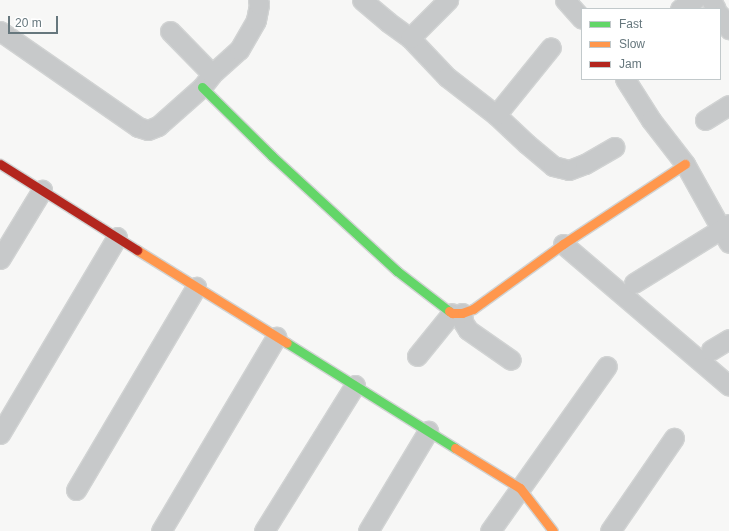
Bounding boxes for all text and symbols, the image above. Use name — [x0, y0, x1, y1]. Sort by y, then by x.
scale bar — [10, 8, 60, 34]
legend — [581, 8, 721, 80]
text: 20 m — [15, 16, 42, 30]
text: Fast — [619, 17, 642, 31]
text: Slow — [619, 37, 645, 51]
text: Jam — [619, 57, 642, 71]

